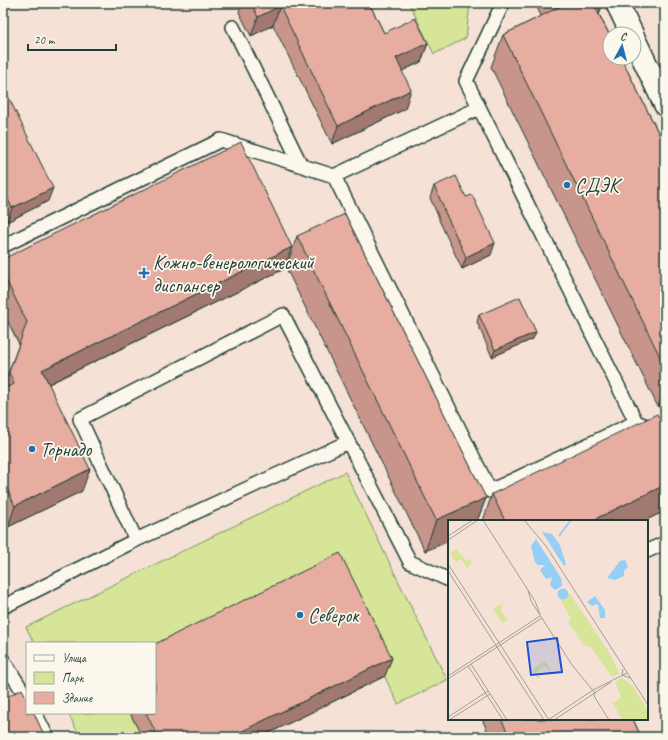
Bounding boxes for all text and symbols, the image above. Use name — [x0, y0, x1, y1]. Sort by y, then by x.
scale bar — [28, 26, 116, 52]
north arrow — [602, 26, 642, 66]
text: С — [620, 29, 628, 44]
text: 20 m — [34, 32, 56, 48]
place label: СДЭК — [575, 173, 623, 198]
marker: СДЭК — [562, 180, 572, 190]
place label: Кожно-венерологический диспансер — [153, 250, 316, 298]
marker: Кожно-венерологический диспансер — [138, 267, 150, 279]
place label: Торнадо — [40, 437, 92, 462]
marker: Торнадо — [27, 444, 37, 454]
inset map — [448, 520, 648, 720]
place label: Северок — [308, 603, 360, 628]
marker: Северок — [295, 610, 305, 620]
legend — [26, 642, 156, 714]
text: Улица — [62, 650, 87, 666]
text: Парк — [62, 670, 85, 686]
text: Здание — [62, 690, 93, 706]

